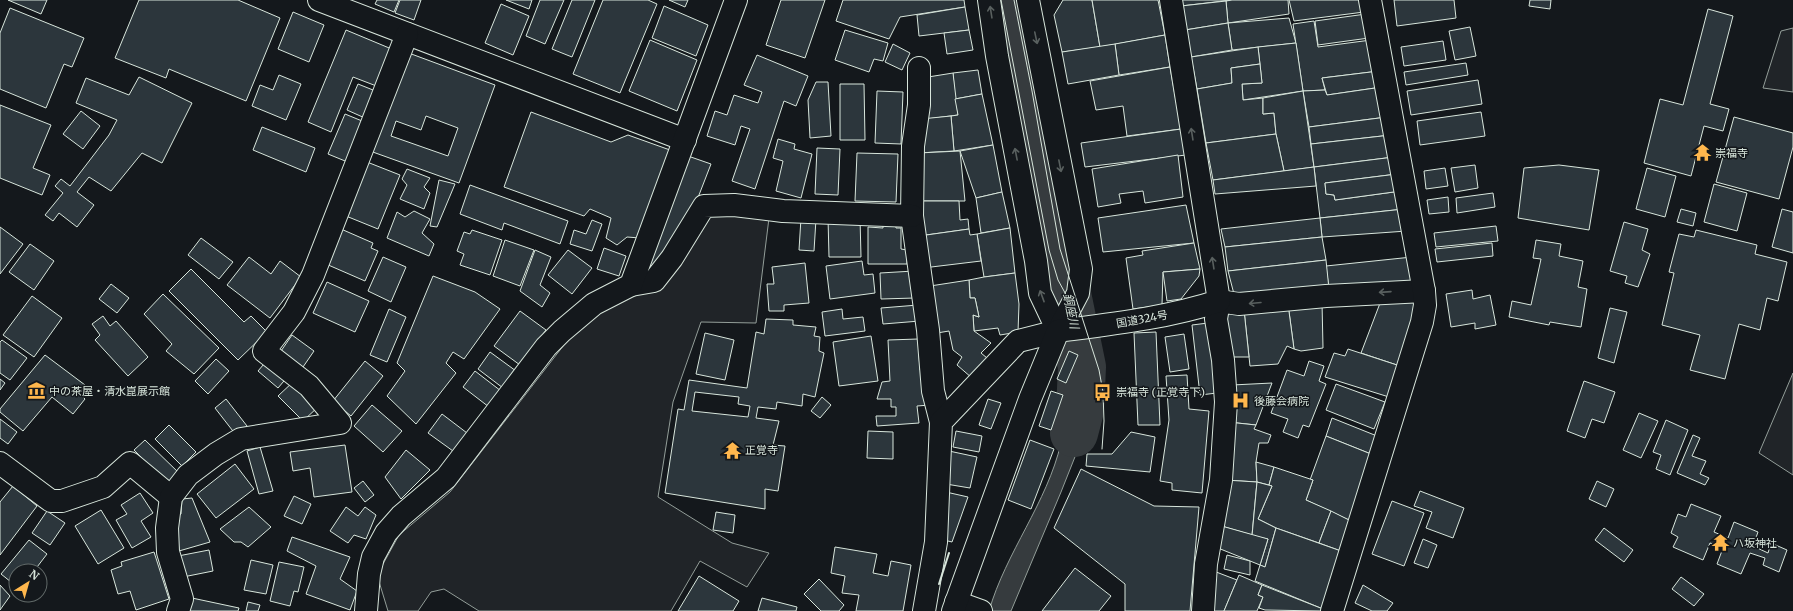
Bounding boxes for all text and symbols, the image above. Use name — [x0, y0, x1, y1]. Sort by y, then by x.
one-way arrow — [987, 6, 995, 19]
one-way arrow — [1033, 31, 1041, 44]
one-way arrow — [1187, 128, 1195, 141]
temple icon: 崇福寺 — [1692, 143, 1712, 163]
place label: 崇福寺 — [1715, 146, 1748, 160]
one-way arrow — [1012, 148, 1020, 161]
one-way arrow — [1057, 159, 1065, 172]
one-way arrow — [1209, 256, 1217, 269]
one-way arrow — [1379, 289, 1392, 296]
one-way arrow — [1037, 290, 1045, 302]
water label: 銅座川 — [1060, 292, 1083, 332]
one-way arrow — [1249, 299, 1262, 306]
street label: 国道324号 — [1115, 308, 1169, 330]
museum icon: 中の茶屋・清水崑展示館 — [26, 381, 46, 401]
bus stop icon: 崇福寺 (正覚寺下) — [1093, 382, 1113, 402]
place label: 中の茶屋・清水崑展示館 — [49, 384, 170, 398]
place label: 崇福寺 (正覚寺下) — [1116, 385, 1205, 399]
hospital icon: 後藤会病院 — [1231, 391, 1251, 411]
place label: 後藤会病院 — [1254, 394, 1309, 408]
temple icon: 正覚寺 — [722, 440, 742, 460]
place label: 正覚寺 — [745, 443, 778, 457]
temple icon: ハ坂神社 — [1710, 533, 1730, 553]
place label: ハ坂神社 — [1733, 536, 1777, 550]
north arrow — [8, 563, 48, 603]
text: N — [26, 567, 42, 583]

